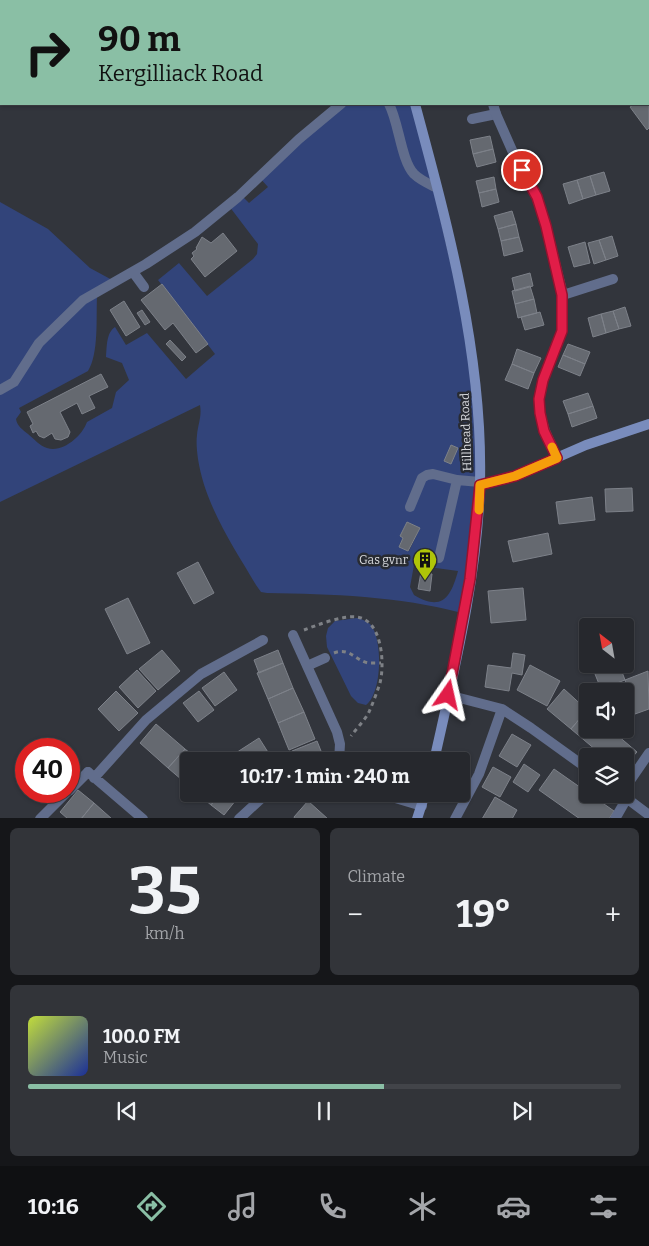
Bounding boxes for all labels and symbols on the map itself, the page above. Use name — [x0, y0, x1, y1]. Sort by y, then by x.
pin — [501, 149, 543, 191]
street label: Hillhead Road — [458, 393, 474, 471]
building icon: Gas gvnr — [412, 547, 438, 581]
place label: Gas gvnr — [359, 553, 409, 567]
north arrow — [579, 618, 634, 672]
position arrow — [421, 668, 473, 720]
speed limit sign: 40 — [15, 738, 80, 803]

